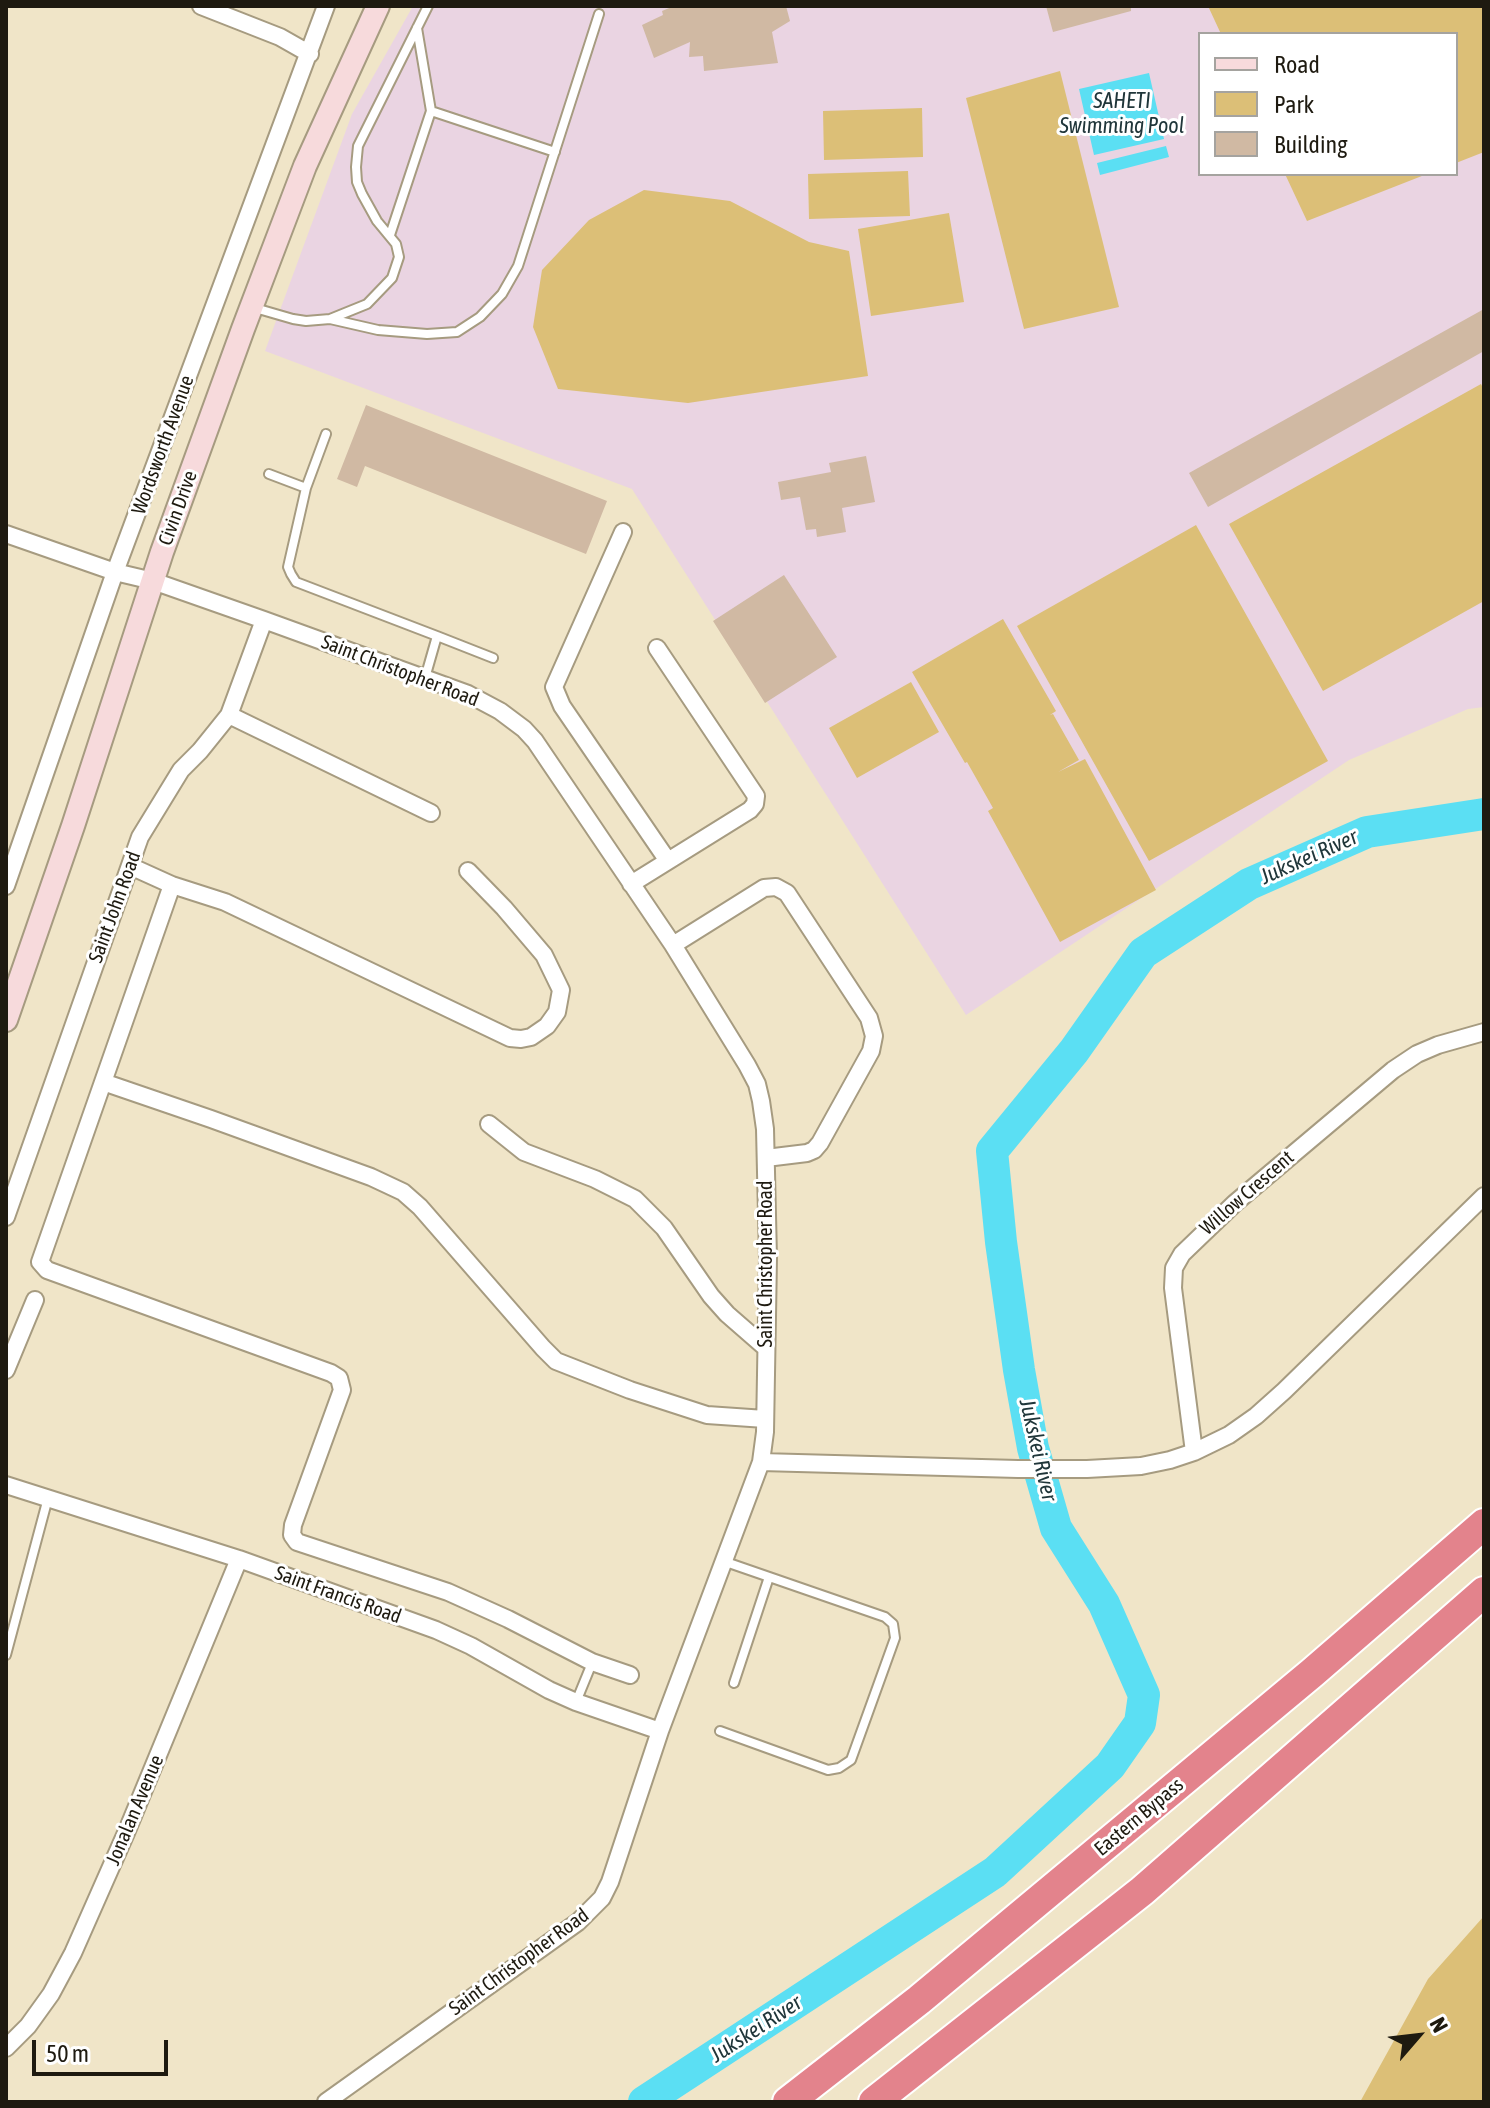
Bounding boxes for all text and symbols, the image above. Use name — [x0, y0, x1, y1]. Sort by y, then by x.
legend — [1198, 32, 1458, 176]
text: Road — [1274, 51, 1320, 78]
water label: SAHETI Swimming Pool — [1059, 88, 1185, 140]
text: Park — [1274, 91, 1314, 118]
text: Building — [1274, 131, 1347, 158]
street label: Wordsworth Avenue — [127, 372, 199, 518]
street label: Civin Drive — [153, 467, 203, 549]
street label: Saint Christopher Road — [318, 630, 482, 712]
water label: Jukskei River — [1256, 824, 1362, 890]
street label: Saint John Road — [84, 848, 146, 966]
street label: Willow Crescent — [1195, 1146, 1299, 1240]
street label: Saint Christopher Road — [754, 1181, 778, 1347]
water label: Jukskei River — [1013, 1396, 1063, 1504]
street label: Saint Francis Road — [272, 1561, 404, 1629]
street label: Jonalan Avenue — [101, 1751, 169, 1869]
street label: Eastern Bypass — [1090, 1773, 1188, 1861]
street label: Saint Christopher Road — [444, 1903, 594, 2021]
water label: Jukskei River — [705, 1990, 807, 2068]
north arrow — [1378, 1996, 1458, 2076]
text: N — [1425, 2013, 1454, 2037]
scale bar — [36, 2024, 172, 2074]
text: 50 m — [46, 2040, 89, 2067]

